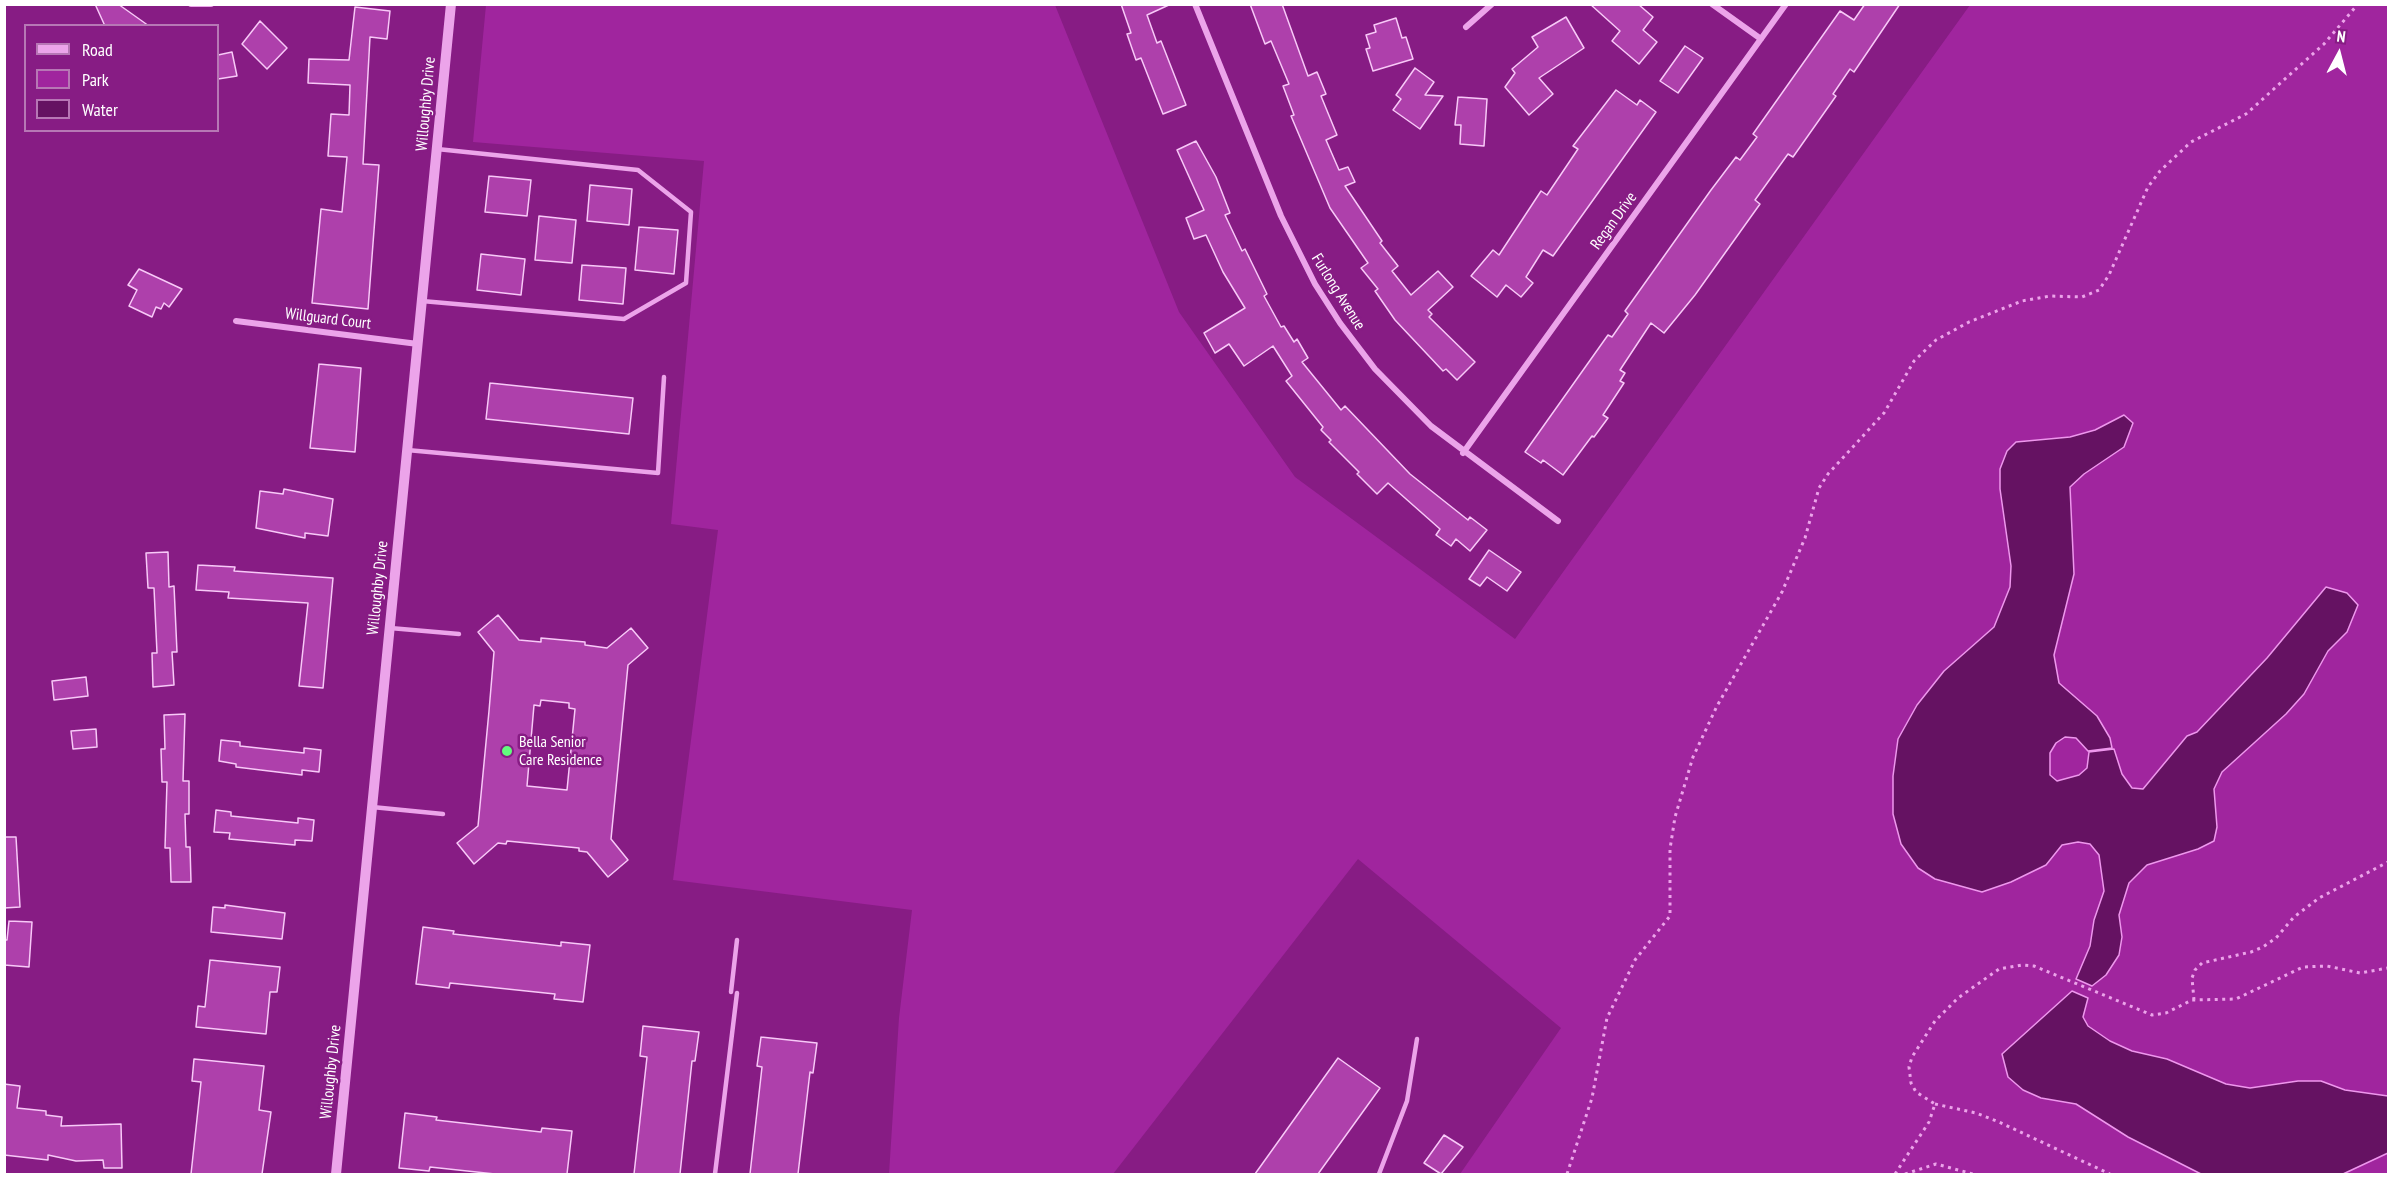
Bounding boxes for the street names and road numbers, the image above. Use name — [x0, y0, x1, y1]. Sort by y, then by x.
street label: Willoughby Drive — [412, 56, 440, 152]
street label: Regan Drive — [1587, 189, 1641, 253]
street label: Furlong Avenue — [1307, 250, 1369, 334]
street label: Willguard Court — [284, 304, 372, 334]
street label: Willoughby Drive — [364, 540, 392, 636]
street label: Willoughby Drive — [317, 1024, 345, 1120]

